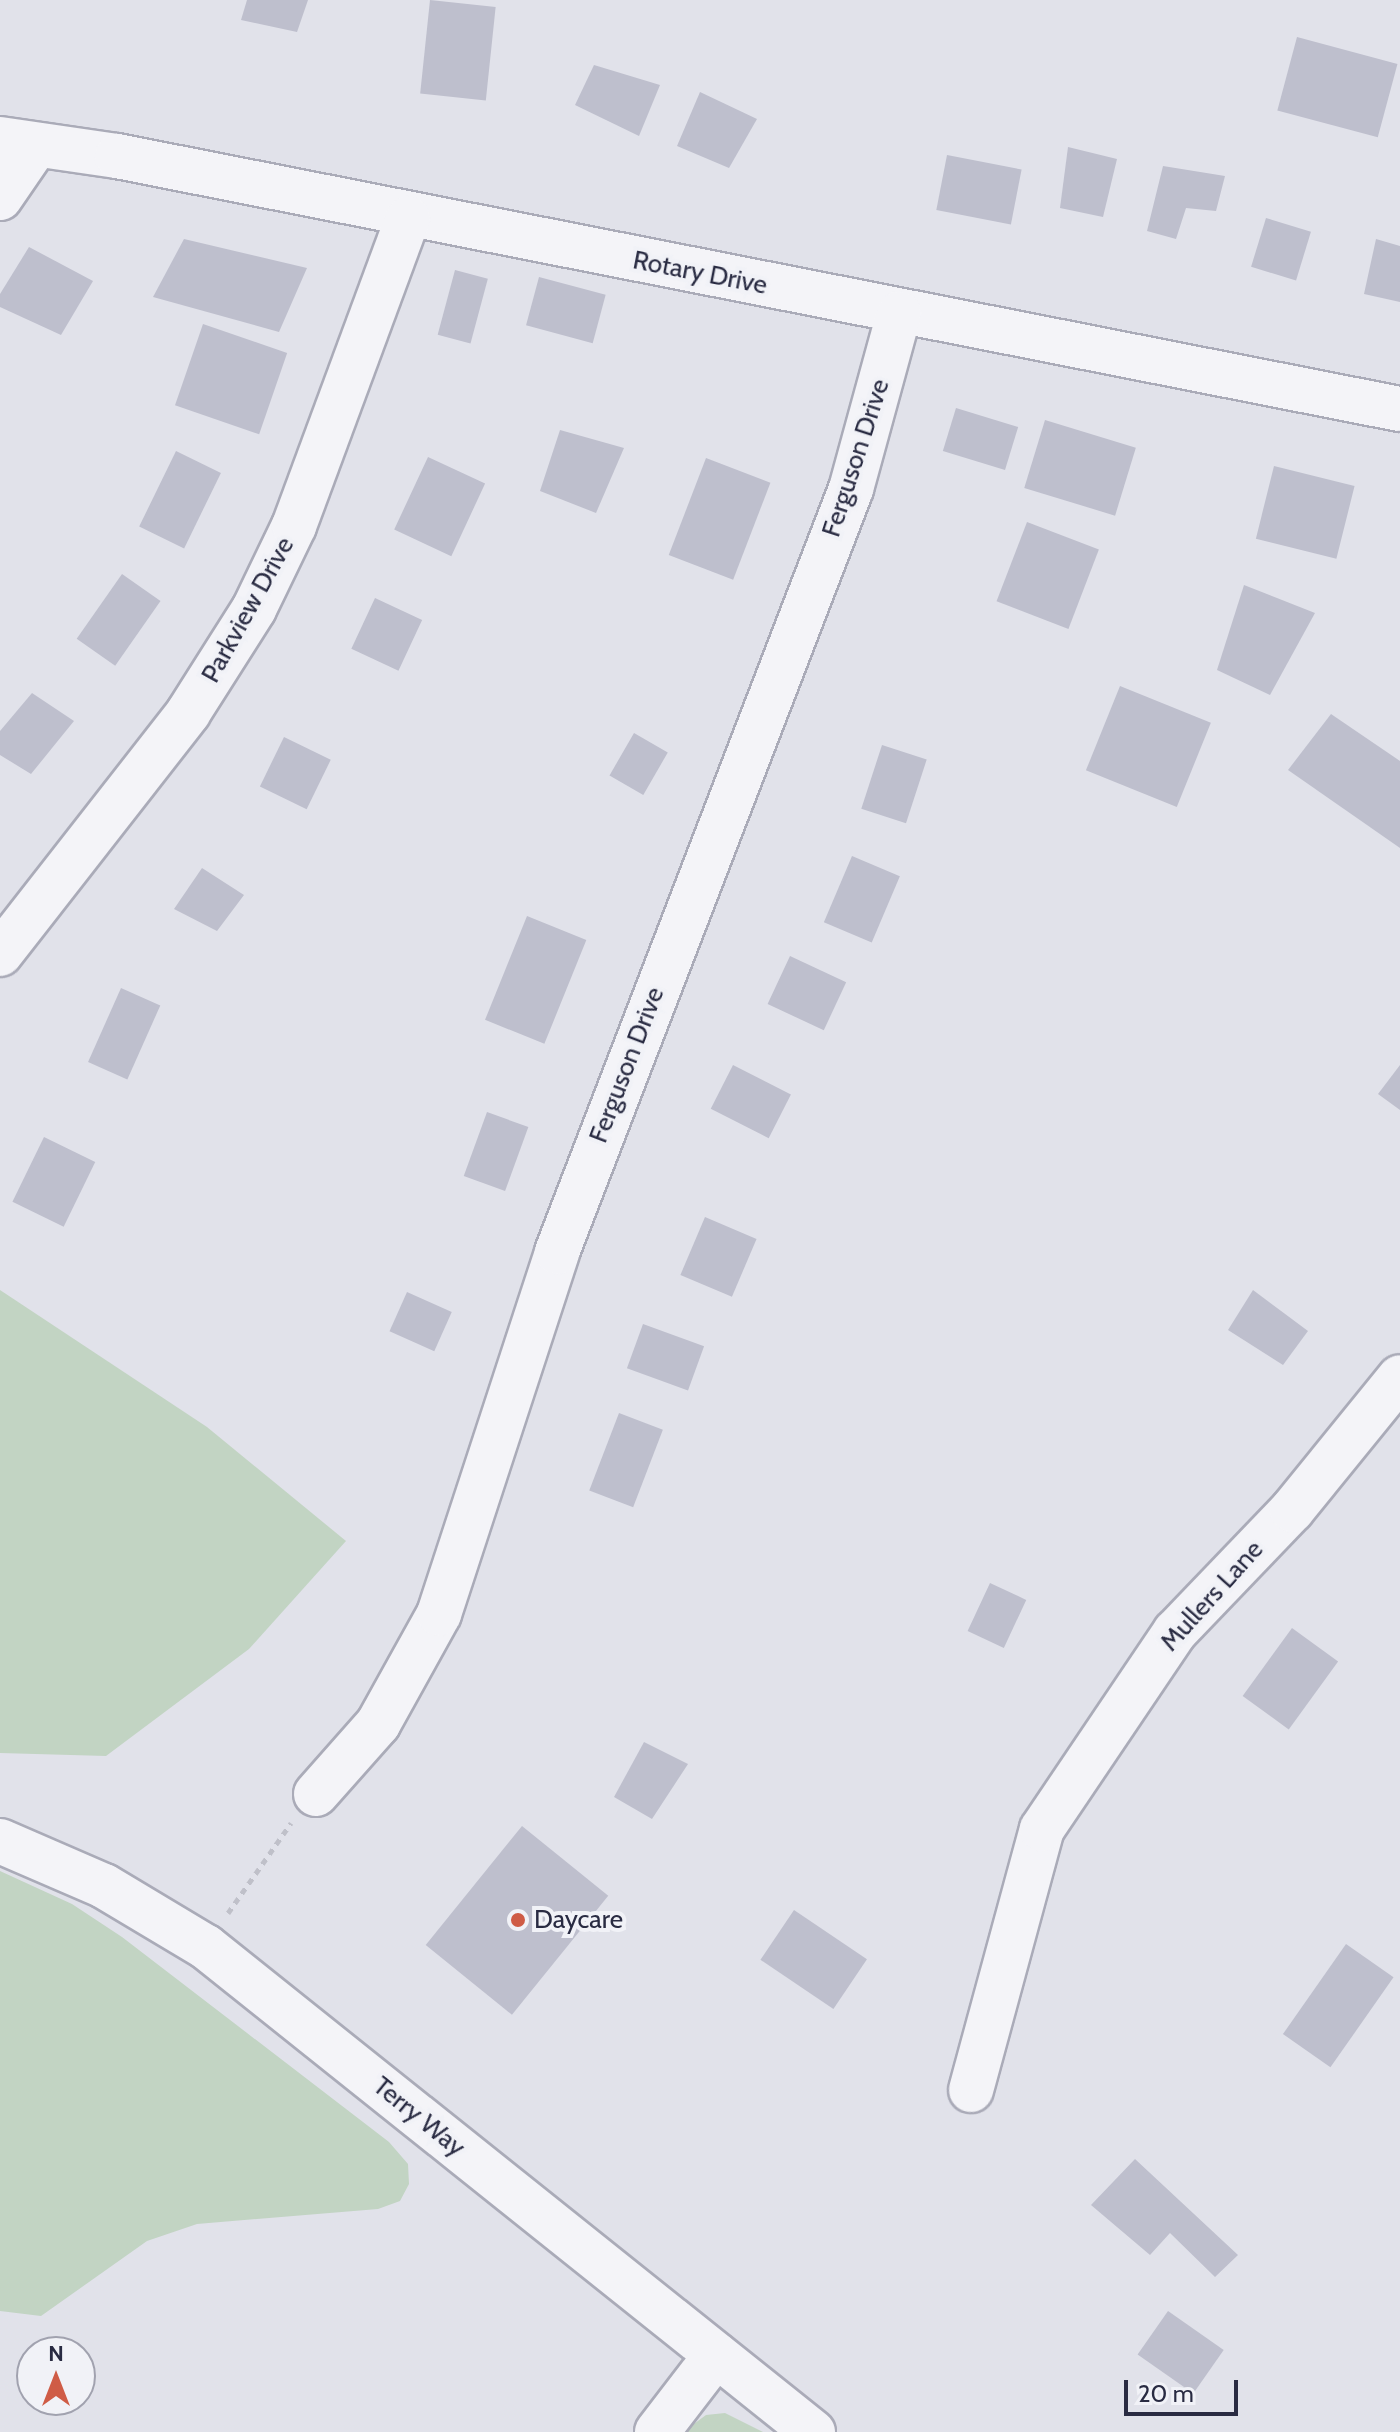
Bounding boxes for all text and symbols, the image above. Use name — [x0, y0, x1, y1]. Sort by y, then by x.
street label: Rotary Drive — [630, 245, 770, 301]
street label: Ferguson Drive — [816, 375, 896, 541]
street label: Parkview Drive — [195, 532, 301, 688]
street label: Ferguson Drive — [583, 983, 671, 1147]
street label: Mullers Lane — [1154, 1534, 1270, 1658]
place label: Daycare — [534, 1904, 623, 1936]
marker: Daycare — [509, 1911, 527, 1929]
street label: Terry Way — [367, 2071, 471, 2163]
north arrow — [16, 2336, 96, 2416]
text: N — [48, 2340, 64, 2367]
scale bar — [1128, 2364, 1242, 2414]
text: 20 m — [1138, 2379, 1194, 2408]

